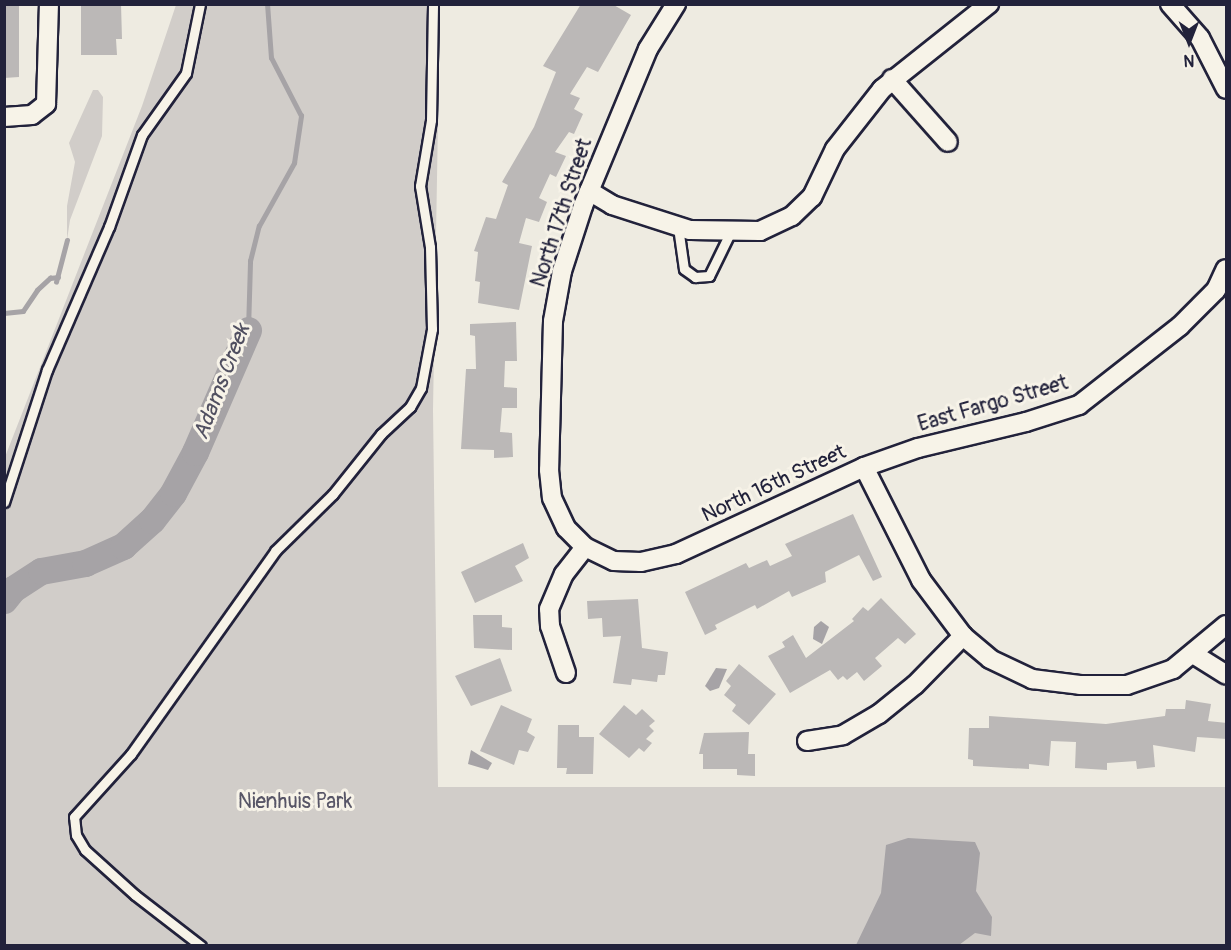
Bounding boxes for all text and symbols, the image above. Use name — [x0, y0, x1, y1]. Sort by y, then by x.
north arrow — [1159, 12, 1219, 72]
text: N — [1184, 50, 1194, 70]
street label: North 17th Street — [526, 135, 598, 291]
water label: Adams Creek — [188, 321, 256, 443]
street label: East Fargo Street — [915, 371, 1071, 437]
street label: North 16th Street — [698, 440, 850, 528]
park label: Nienhuis Park — [238, 789, 352, 815]

